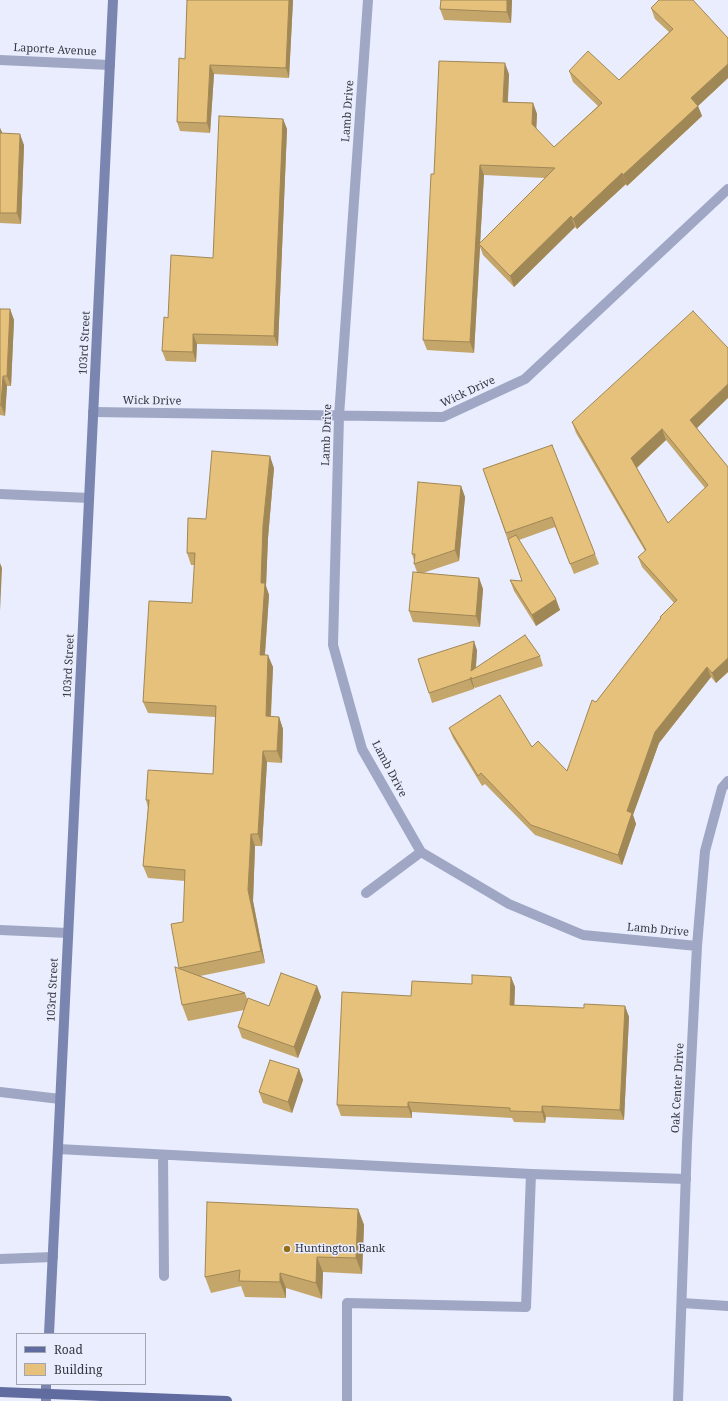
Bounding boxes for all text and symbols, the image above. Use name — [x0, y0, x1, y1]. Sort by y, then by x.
street label: Laporte Avenue — [13, 41, 97, 59]
street label: Lamb Drive — [339, 80, 357, 142]
street label: 103rd Street — [77, 311, 93, 375]
street label: Wick Drive — [439, 374, 497, 410]
street label: Wick Drive — [123, 394, 181, 408]
street label: Lamb Drive — [319, 404, 335, 466]
street label: 103rd Street — [61, 634, 77, 698]
street label: Lamb Drive — [369, 739, 409, 799]
street label: Lamb Drive — [627, 921, 689, 939]
street label: 103rd Street — [45, 958, 61, 1022]
street label: Oak Center Drive — [669, 1043, 687, 1133]
place label: Huntington Bank — [295, 1242, 385, 1256]
marker: Huntington Bank — [282, 1244, 292, 1254]
legend — [16, 1333, 146, 1385]
text: Road — [54, 1341, 83, 1358]
text: Building — [54, 1361, 102, 1378]

